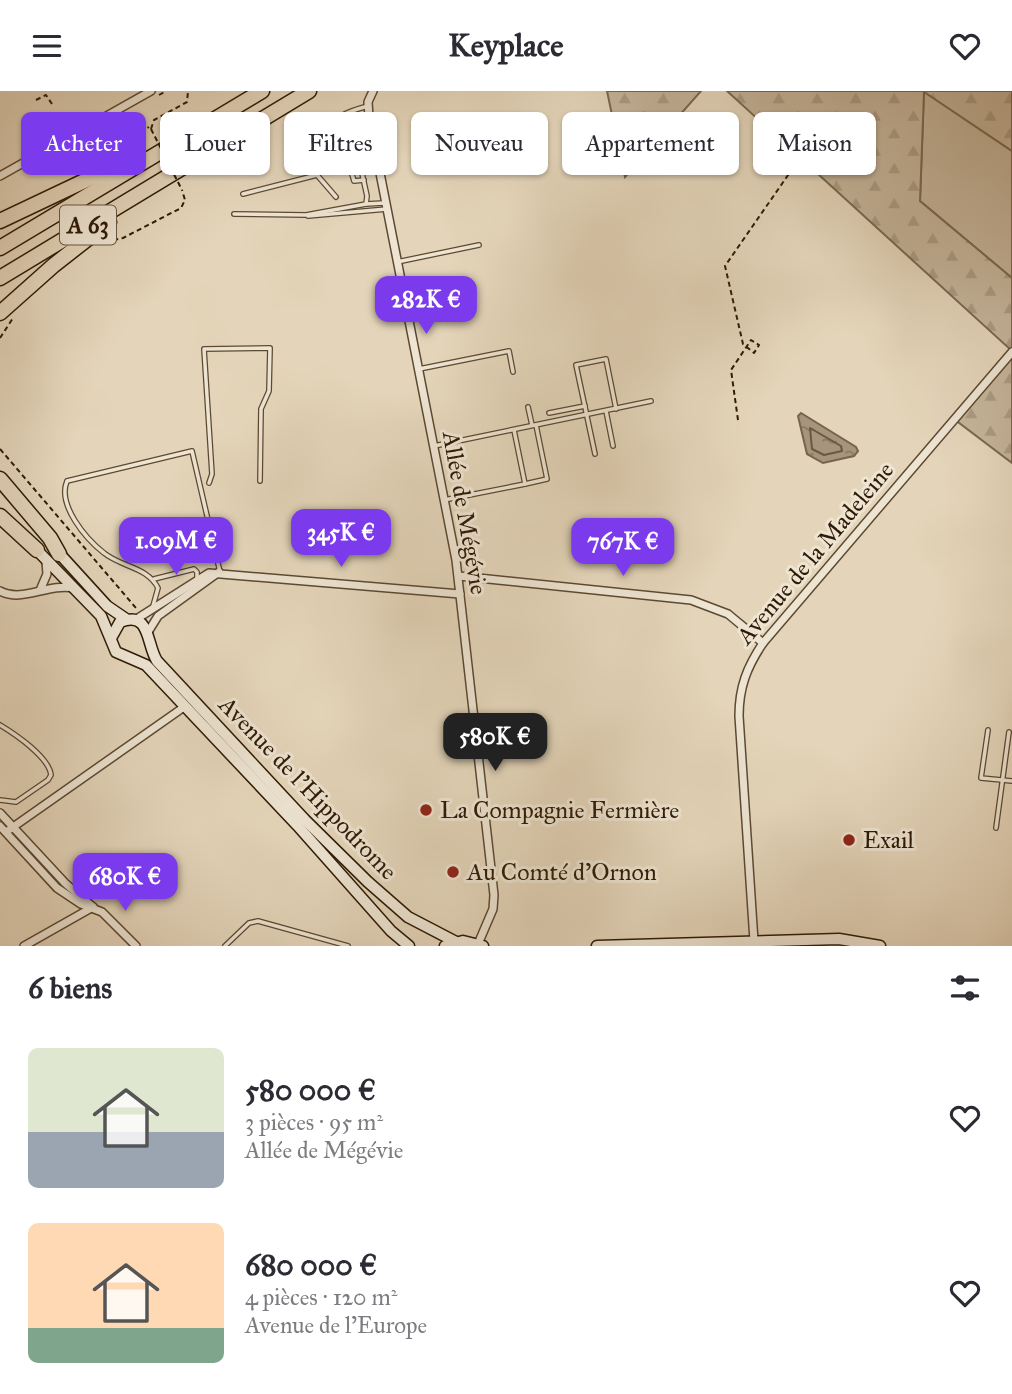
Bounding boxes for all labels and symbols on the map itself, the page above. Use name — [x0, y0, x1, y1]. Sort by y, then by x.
road number: A 63 — [60, 205, 116, 245]
pin: 282K € — [369, 277, 483, 336]
street label: Allée de Mégévie — [436, 428, 494, 597]
street label: Avenue de la Madeleine — [729, 456, 900, 651]
pin: 345K € — [284, 510, 398, 569]
pin: 1.09M € — [111, 517, 241, 577]
pin: 767K € — [566, 519, 680, 578]
street label: Avenue de l'Hippodrome — [212, 689, 403, 886]
pin: 580K € — [438, 713, 552, 773]
place label: La Compagnie Fermière — [440, 795, 679, 825]
marker: La Compagnie Fermière — [418, 802, 434, 818]
place label: Exail — [863, 825, 915, 855]
marker: Exail — [841, 832, 857, 848]
pin: 680K € — [68, 853, 182, 913]
place label: Au Comté d'Ornon — [466, 857, 657, 887]
marker: Au Comté d'Ornon — [445, 864, 461, 880]

